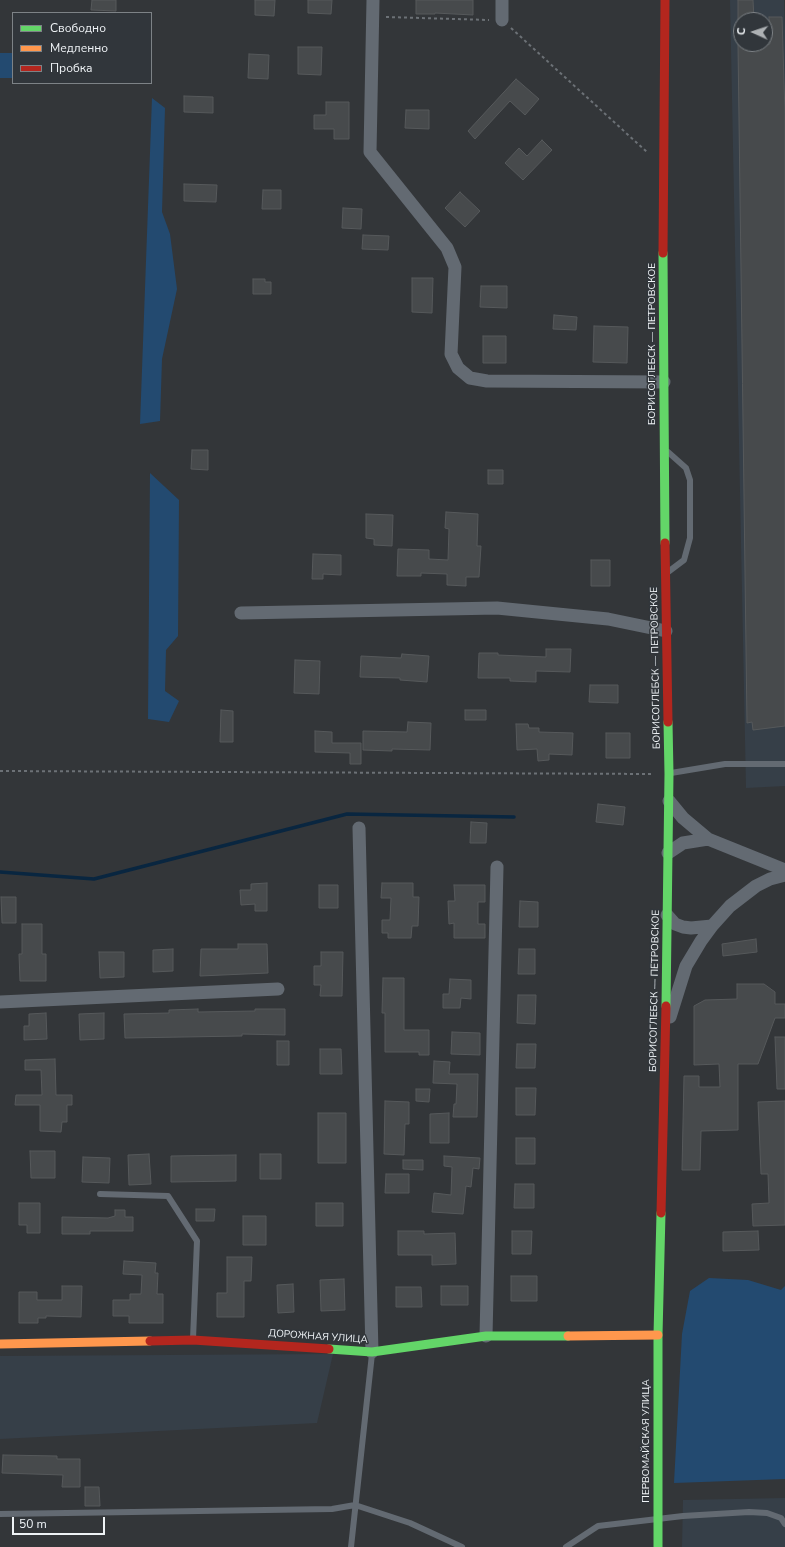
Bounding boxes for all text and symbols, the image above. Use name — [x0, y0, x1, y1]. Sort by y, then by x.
legend — [12, 12, 152, 84]
north arrow — [733, 12, 773, 52]
text: Свободно — [50, 20, 106, 36]
text: С — [734, 27, 749, 36]
text: Медленно — [50, 40, 108, 56]
text: Пробка — [50, 60, 93, 76]
street label: БОРИСОГЛЕБСК — ПЕТРОВСКОЕ — [647, 263, 659, 425]
street label: БОРИСОГЛЕБСК — ПЕТРОВСКОЕ — [649, 587, 663, 749]
street label: БОРИСОГЛЕБСК — ПЕТРОВСКОЕ — [648, 910, 662, 1072]
street label: ДОРОЖНАЯ УЛИЦА — [268, 1328, 368, 1346]
street label: ПЕРВОМАЙСКАЯ УЛИЦА — [641, 1379, 653, 1503]
scale bar — [14, 1509, 107, 1535]
text: 50 m — [19, 1516, 47, 1532]

